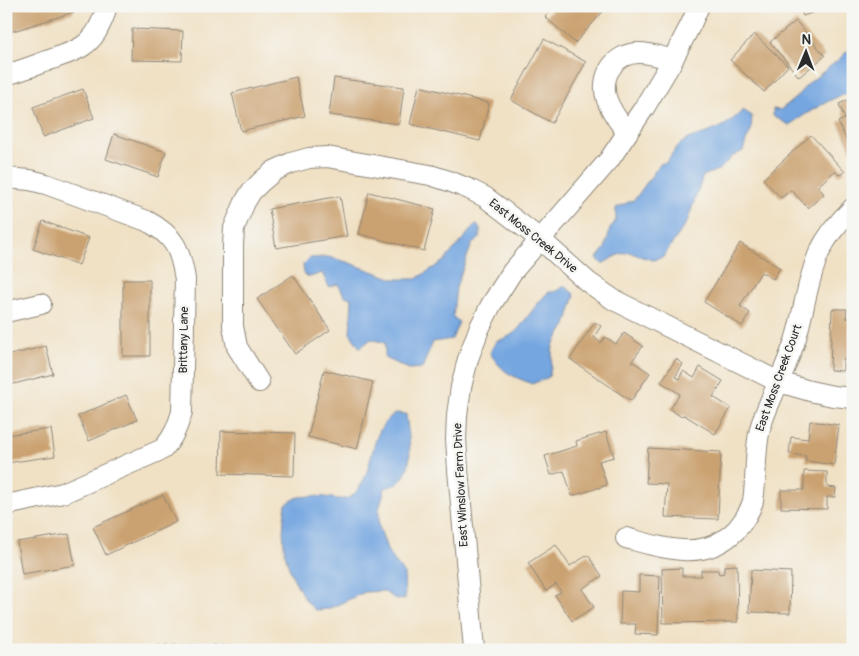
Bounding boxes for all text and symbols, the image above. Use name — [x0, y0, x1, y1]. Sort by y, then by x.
north arrow — [782, 28, 832, 78]
text: N — [801, 31, 811, 48]
street label: East Moss Creek Drive — [486, 196, 580, 276]
street label: Brittany Lane — [176, 306, 192, 374]
street label: East Moss Creek Court — [753, 322, 805, 434]
street label: East Winslow Farm Drive — [450, 423, 472, 547]

